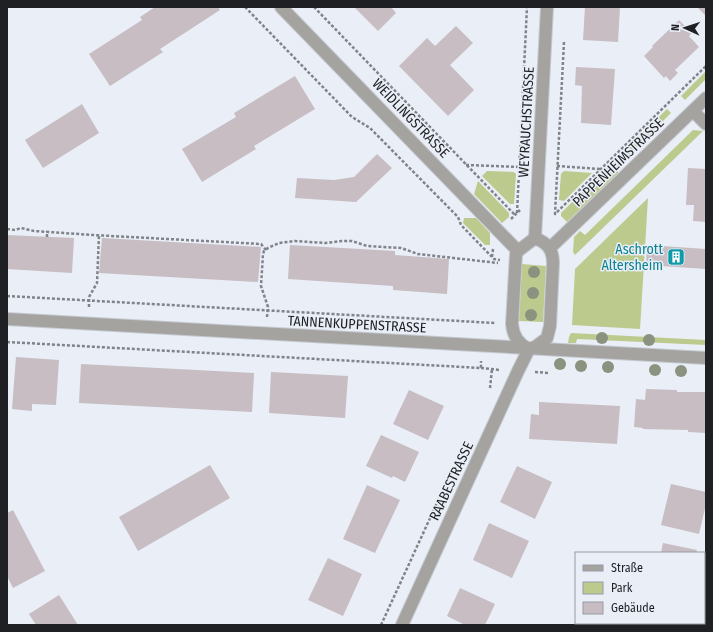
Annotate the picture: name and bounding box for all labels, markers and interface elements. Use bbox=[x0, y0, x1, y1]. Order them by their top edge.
north arrow bbox=[665, 8, 705, 48]
text: N bbox=[669, 24, 682, 31]
street label: WEYRAUCHSTRASSE bbox=[515, 66, 538, 178]
street label: WEIDLINGSTRASSE bbox=[369, 75, 453, 162]
street label: PAPPENHEIMSTRASSE bbox=[569, 114, 668, 210]
place label: Aschrott Altersheim bbox=[601, 241, 663, 274]
building icon: Aschrott Altersheim bbox=[666, 247, 686, 267]
street label: TANNENKUPPENSTRASSE bbox=[287, 312, 427, 337]
street label: RAABESTRASSE bbox=[426, 439, 477, 523]
legend bbox=[575, 552, 705, 624]
text: Straße bbox=[611, 561, 643, 575]
text: Park bbox=[611, 581, 633, 595]
text: Gebäude bbox=[611, 601, 655, 615]

